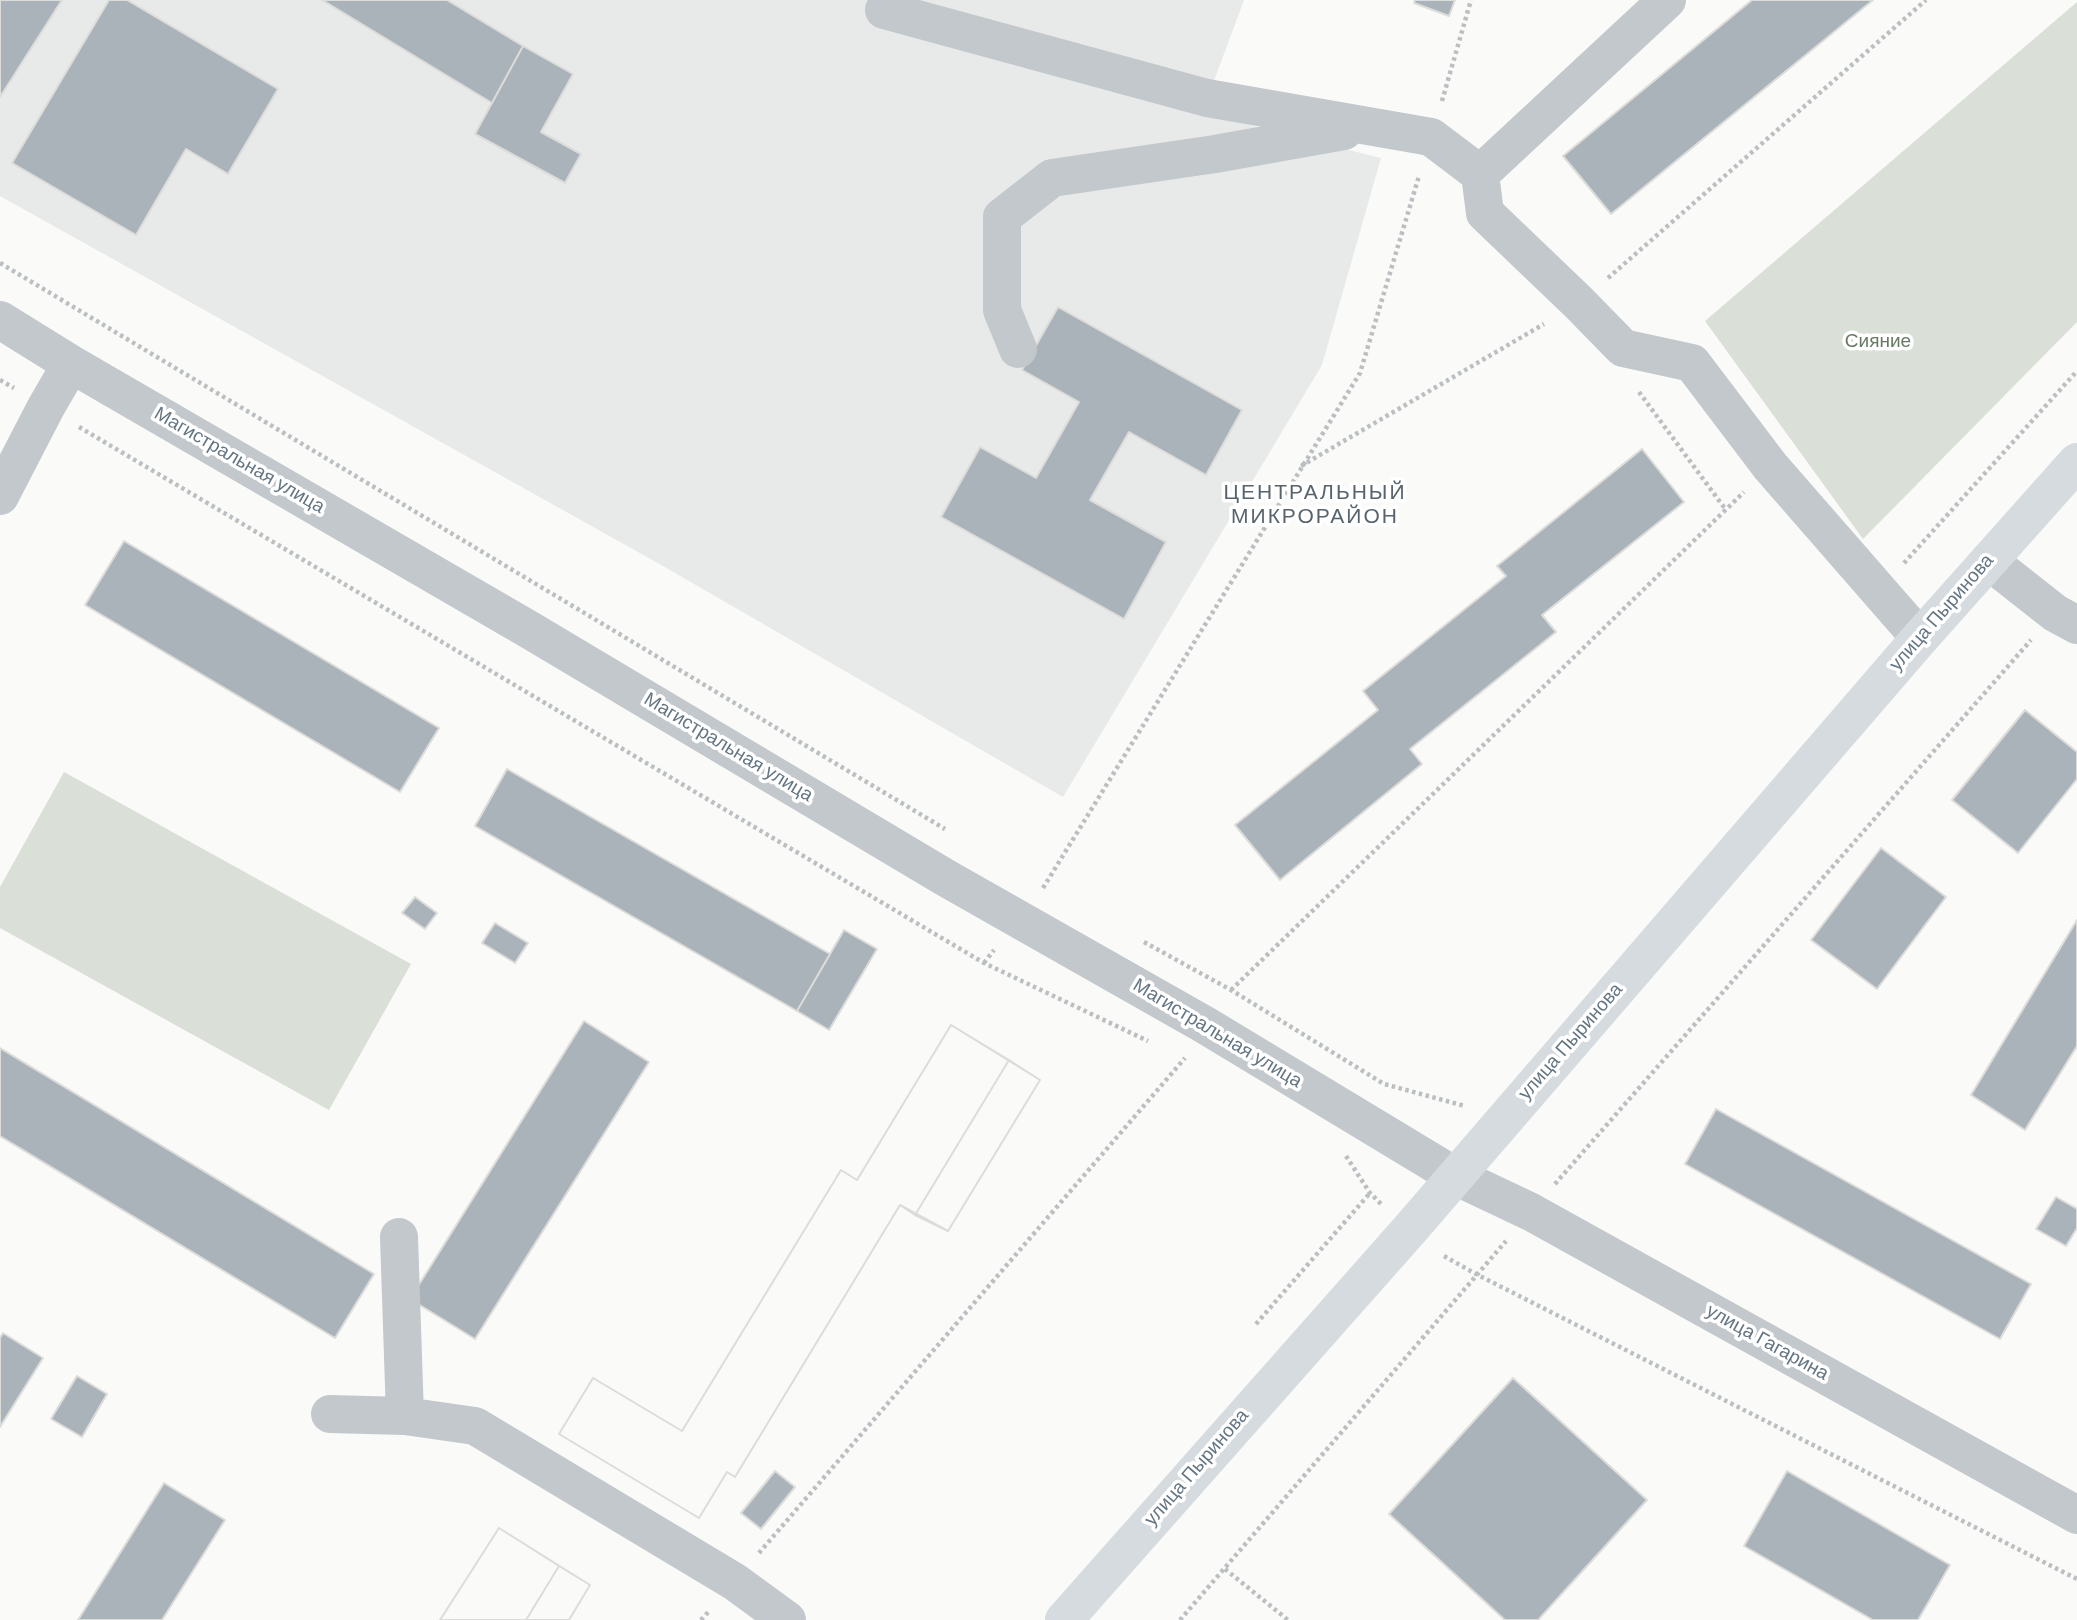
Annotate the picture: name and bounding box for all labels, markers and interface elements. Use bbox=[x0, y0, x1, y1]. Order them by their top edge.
park label: Сияние bbox=[1845, 331, 1911, 353]
street label: Магистральная улица bbox=[150, 403, 328, 519]
district label: ЦЕНТРАЛЬНЫЙ МИКРОРАЙОН bbox=[1225, 480, 1405, 530]
street label: улица Пыринова bbox=[1885, 550, 1999, 676]
street label: Магистральная улица bbox=[639, 688, 817, 808]
street label: Магистральная улица bbox=[1128, 974, 1306, 1094]
street label: улица Пыринова bbox=[1514, 979, 1628, 1105]
street label: улица Гагарина bbox=[1702, 1300, 1832, 1386]
street label: улица Пыринова bbox=[1140, 1405, 1254, 1531]

